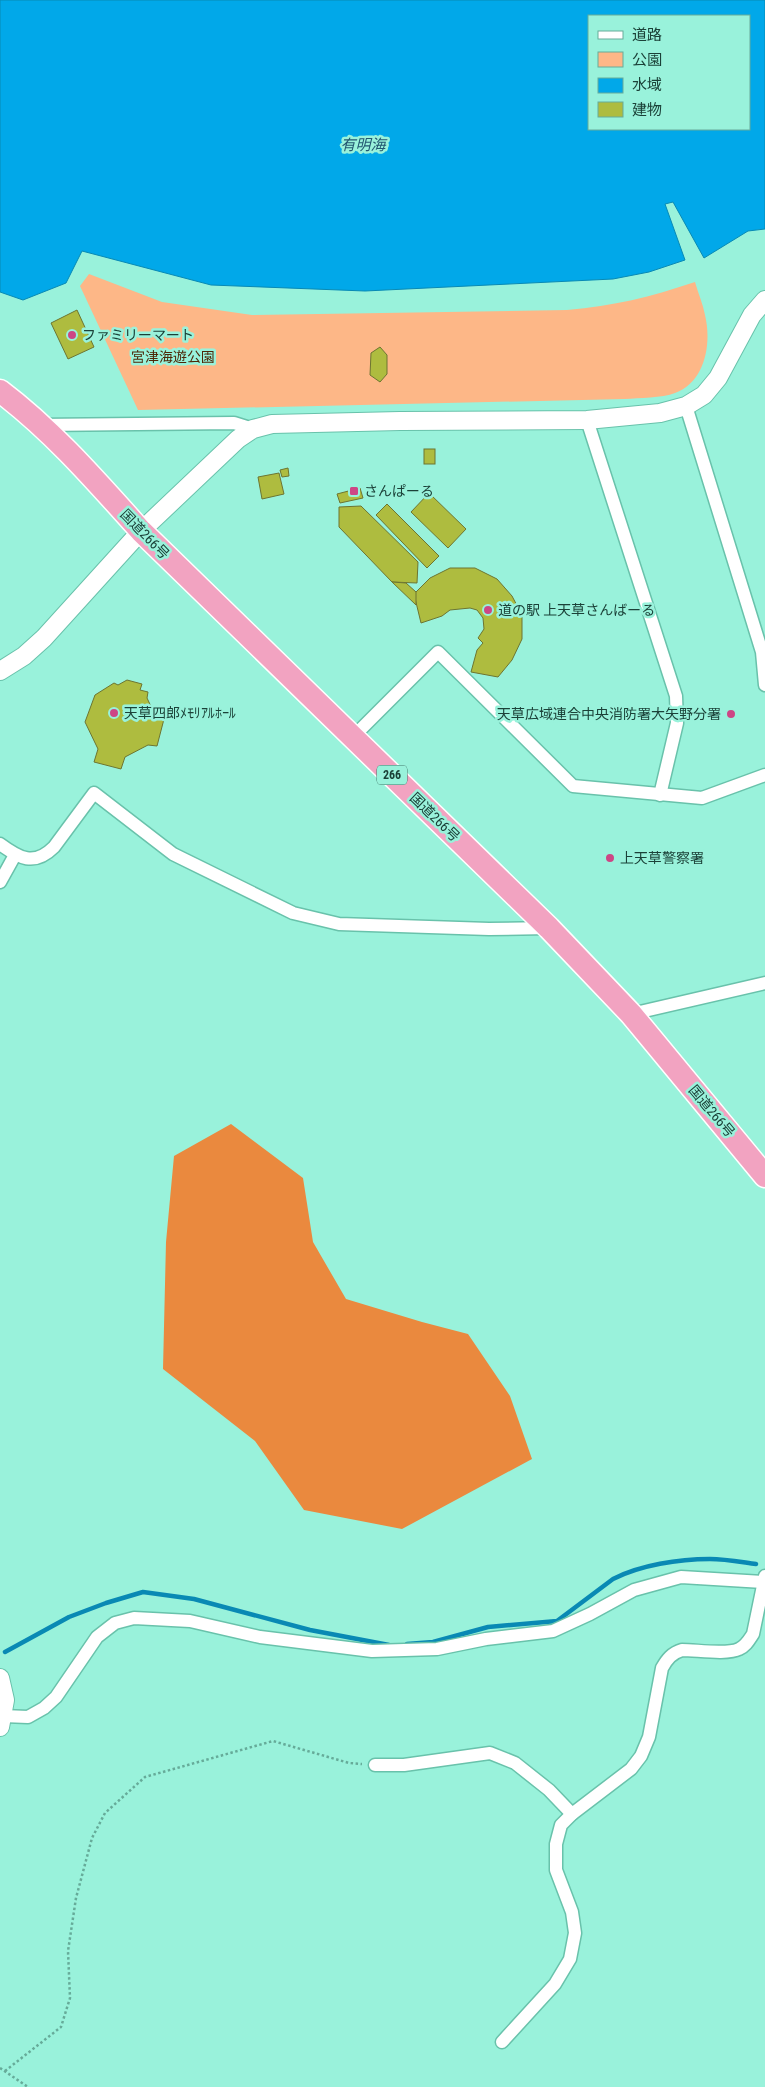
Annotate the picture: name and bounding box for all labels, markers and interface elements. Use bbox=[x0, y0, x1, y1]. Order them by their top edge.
legend bbox=[588, 15, 750, 130]
text: 道路 bbox=[632, 26, 662, 44]
text: 公園 bbox=[632, 51, 662, 69]
text: 水域 bbox=[632, 76, 662, 94]
text: 建物 bbox=[632, 101, 662, 119]
water label: 有明海 bbox=[340, 136, 387, 154]
place label: ファミリーマート bbox=[82, 327, 194, 343]
marker: ファミリーマート bbox=[66, 329, 78, 341]
park label: 宮津海遊公園 bbox=[131, 349, 215, 365]
place label: さんぱーる bbox=[364, 483, 434, 499]
marker: さんぱーる bbox=[348, 485, 360, 497]
street label: 国道266号 bbox=[117, 506, 173, 562]
place label: 道の駅 上天草さんばーる bbox=[498, 602, 655, 618]
marker: 道の駅 上天草さんばーる bbox=[482, 604, 494, 616]
place label: 天草四郎ﾒﾓﾘｱﾙﾎｰﾙ bbox=[124, 705, 236, 721]
place label: 天草広域連合中央消防署大矢野分署 bbox=[497, 706, 721, 722]
marker: 天草四郎ﾒﾓﾘｱﾙﾎｰﾙ bbox=[108, 707, 120, 719]
marker: 天草広域連合中央消防署大矢野分署 bbox=[725, 708, 737, 720]
road number: 266 bbox=[377, 766, 407, 784]
street label: 国道266号 bbox=[407, 789, 463, 845]
place label: 上天草警察署 bbox=[620, 850, 704, 866]
marker: 上天草警察署 bbox=[604, 852, 616, 864]
street label: 国道266号 bbox=[686, 1082, 738, 1140]

